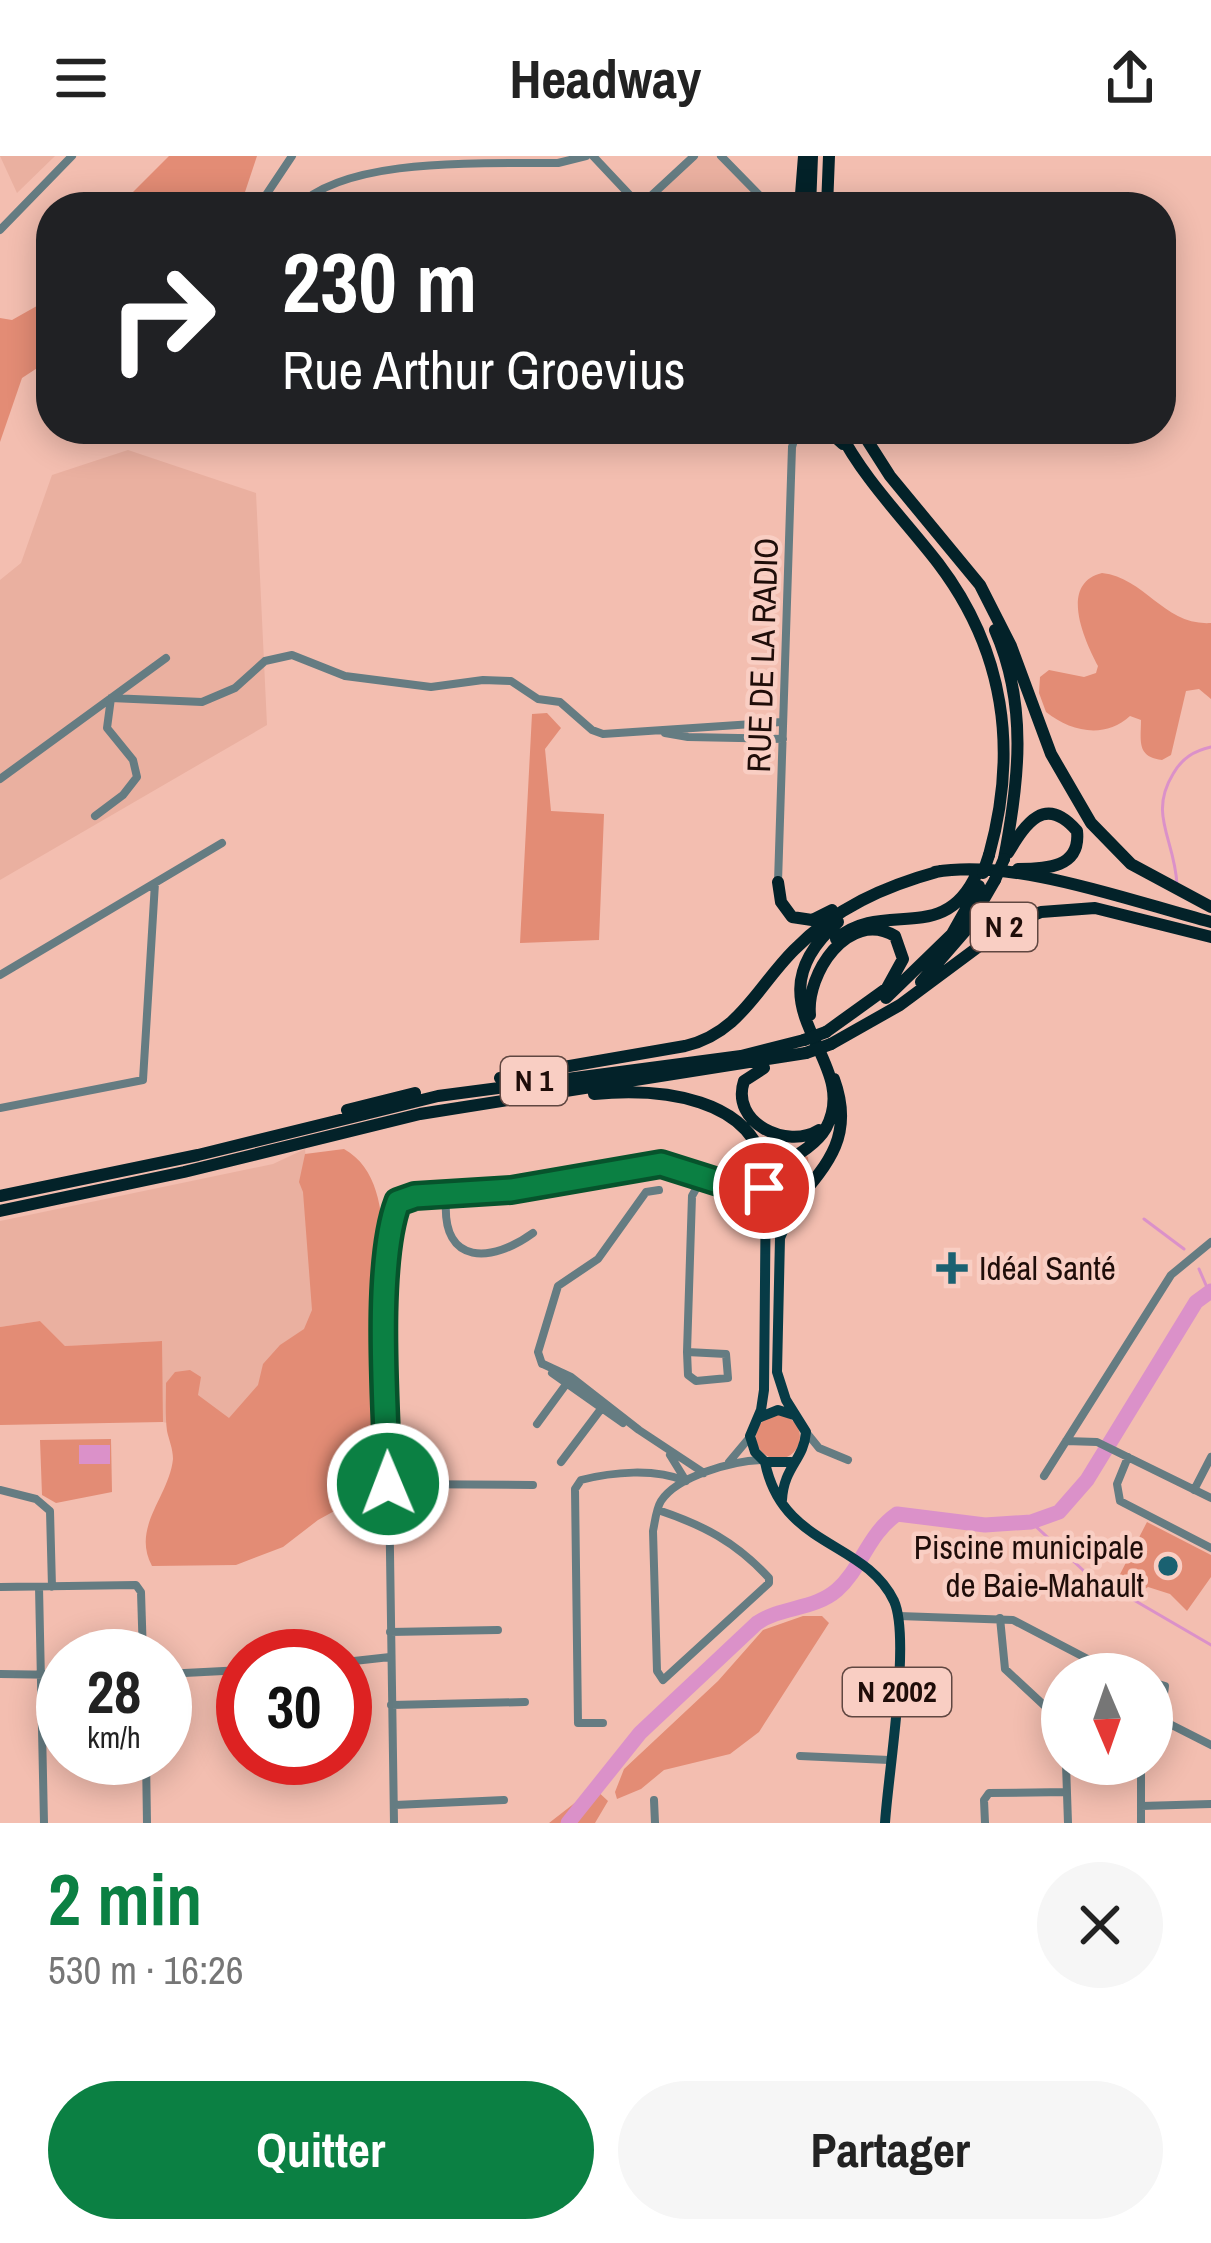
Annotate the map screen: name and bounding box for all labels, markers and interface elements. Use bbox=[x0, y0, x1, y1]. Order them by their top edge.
text: Headway bbox=[510, 42, 701, 115]
icon: menu bbox=[48, 45, 114, 111]
icon: share bbox=[1097, 45, 1163, 111]
text: 230 m bbox=[282, 225, 477, 338]
icon: right bbox=[84, 240, 240, 396]
text: Rue Arthur Groevius bbox=[282, 333, 686, 406]
street label: RUE DE LA RADIO bbox=[736, 537, 788, 773]
road number: N 2 bbox=[971, 903, 1037, 951]
road number: N 1 bbox=[501, 1057, 567, 1105]
pin bbox=[713, 1137, 815, 1239]
icon: arrive bbox=[731, 1155, 797, 1221]
place label: Idéal Santé bbox=[979, 1246, 1116, 1290]
marker: Idéal Santé bbox=[936, 1252, 968, 1284]
position arrow bbox=[325, 1421, 451, 1547]
place label: Piscine municipale de Baie-Mahault bbox=[914, 1525, 1144, 1607]
marker: Piscine municipale de Baie-Mahault bbox=[1155, 1553, 1181, 1579]
speed limit sign: 30 bbox=[216, 1629, 372, 1785]
text: 28 bbox=[87, 1651, 141, 1732]
north arrow bbox=[1041, 1653, 1173, 1785]
map controls bbox=[1041, 1653, 1173, 1785]
road number: N 2002 bbox=[843, 1668, 951, 1716]
text: km/h bbox=[87, 1717, 141, 1757]
text: 2 min bbox=[48, 1850, 202, 1947]
button: close bbox=[1037, 1862, 1163, 1988]
text: 530 m · 16:26 bbox=[48, 1944, 244, 1996]
button: Quitter bbox=[48, 2081, 594, 2219]
button: Partager bbox=[618, 2081, 1163, 2219]

